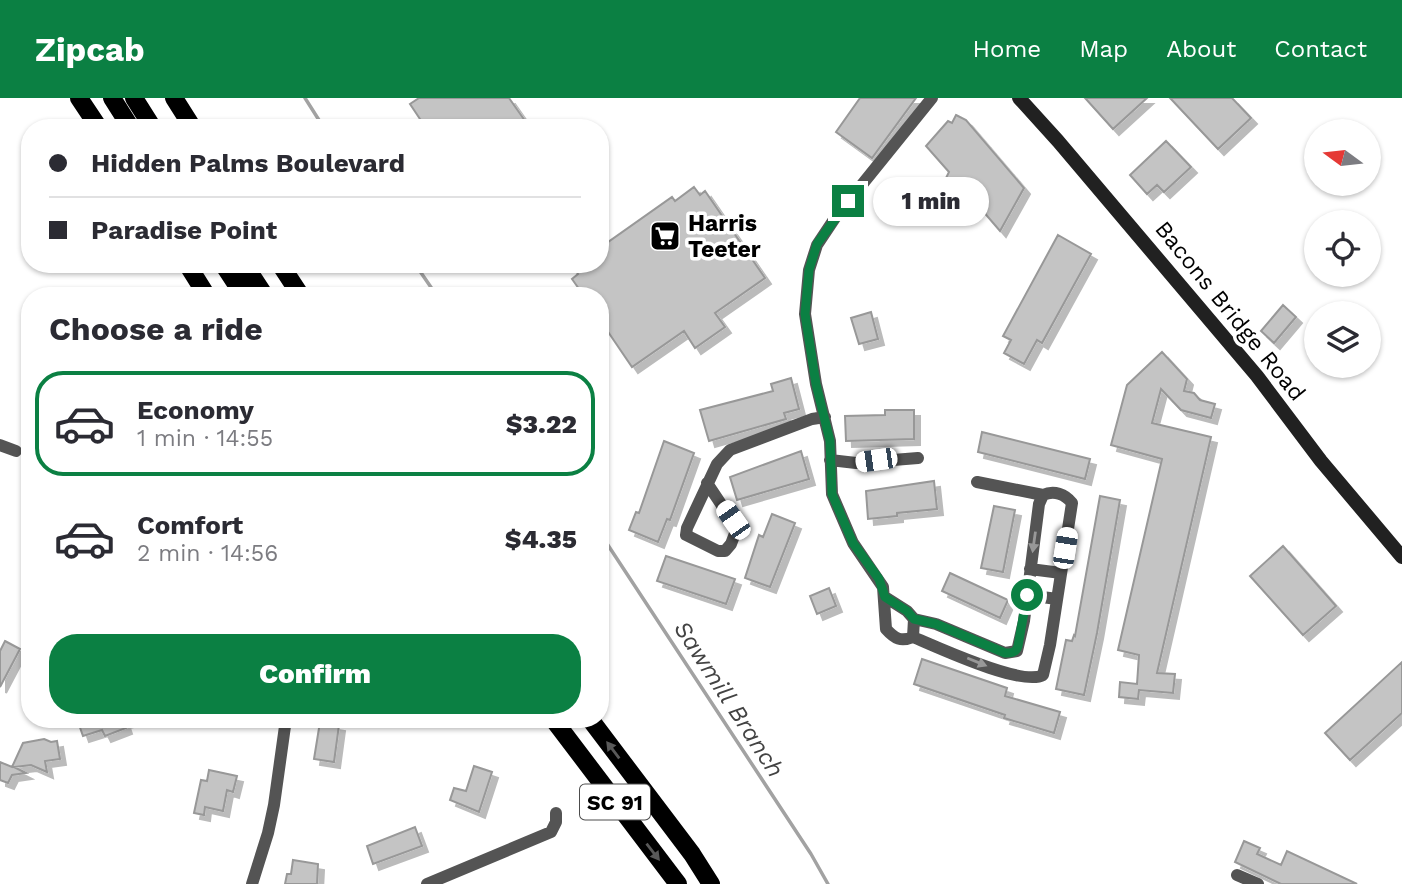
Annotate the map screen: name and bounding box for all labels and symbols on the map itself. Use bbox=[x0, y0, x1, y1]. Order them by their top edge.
north arrow bbox=[1304, 119, 1381, 196]
callout: 1 min bbox=[872, 176, 988, 226]
route end bbox=[832, 185, 864, 217]
place label: Harris Teeter bbox=[688, 210, 761, 263]
street label: Bacons Bridge Road bbox=[1149, 216, 1311, 406]
supermarket icon: Harris Teeter bbox=[648, 219, 682, 253]
car bbox=[854, 447, 899, 473]
car bbox=[713, 497, 754, 543]
car bbox=[1052, 526, 1079, 570]
one-way arrow bbox=[1028, 531, 1039, 553]
route start bbox=[1011, 579, 1043, 611]
water label: Sawmill Branch bbox=[668, 616, 790, 782]
one-way arrow bbox=[966, 657, 987, 668]
one-way arrow bbox=[606, 741, 620, 759]
road number: SC 91 bbox=[580, 784, 650, 820]
one-way arrow bbox=[646, 842, 661, 860]

